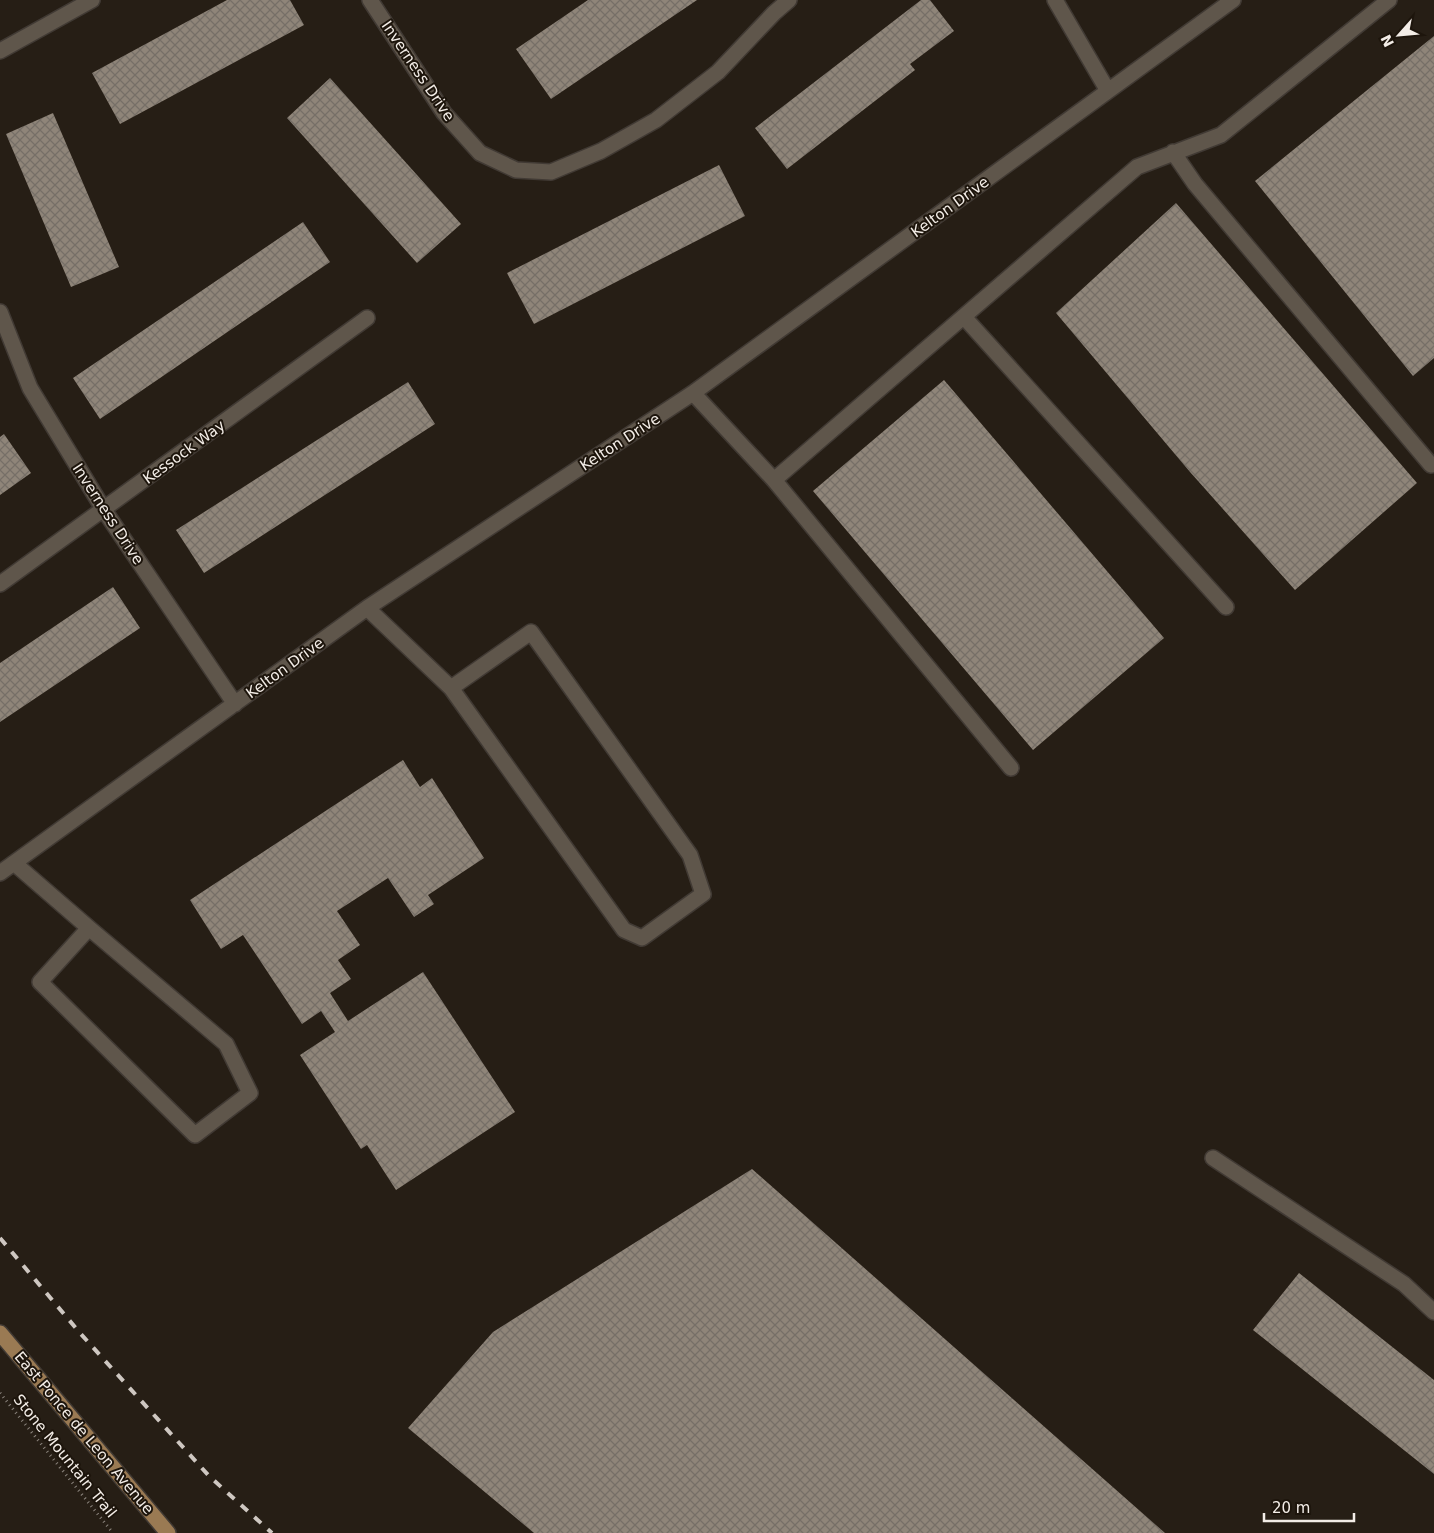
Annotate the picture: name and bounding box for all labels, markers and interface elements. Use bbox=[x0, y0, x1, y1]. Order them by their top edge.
north arrow bbox=[1374, 10, 1424, 60]
street label: Inverness Drive bbox=[378, 17, 458, 125]
text: N bbox=[1378, 32, 1397, 50]
street label: Kelton Drive bbox=[908, 173, 992, 241]
street label: Kelton Drive bbox=[577, 409, 663, 475]
street label: Kessock Way bbox=[140, 416, 229, 488]
street label: Inverness Drive bbox=[69, 460, 147, 568]
street label: Kelton Drive bbox=[243, 634, 327, 702]
street label: East Ponce de Leon Avenue bbox=[11, 1348, 157, 1518]
street label: Stone Mountain Trail bbox=[10, 1391, 120, 1521]
scale bar bbox=[1264, 1490, 1354, 1522]
text: 20 m bbox=[1272, 1499, 1310, 1517]

